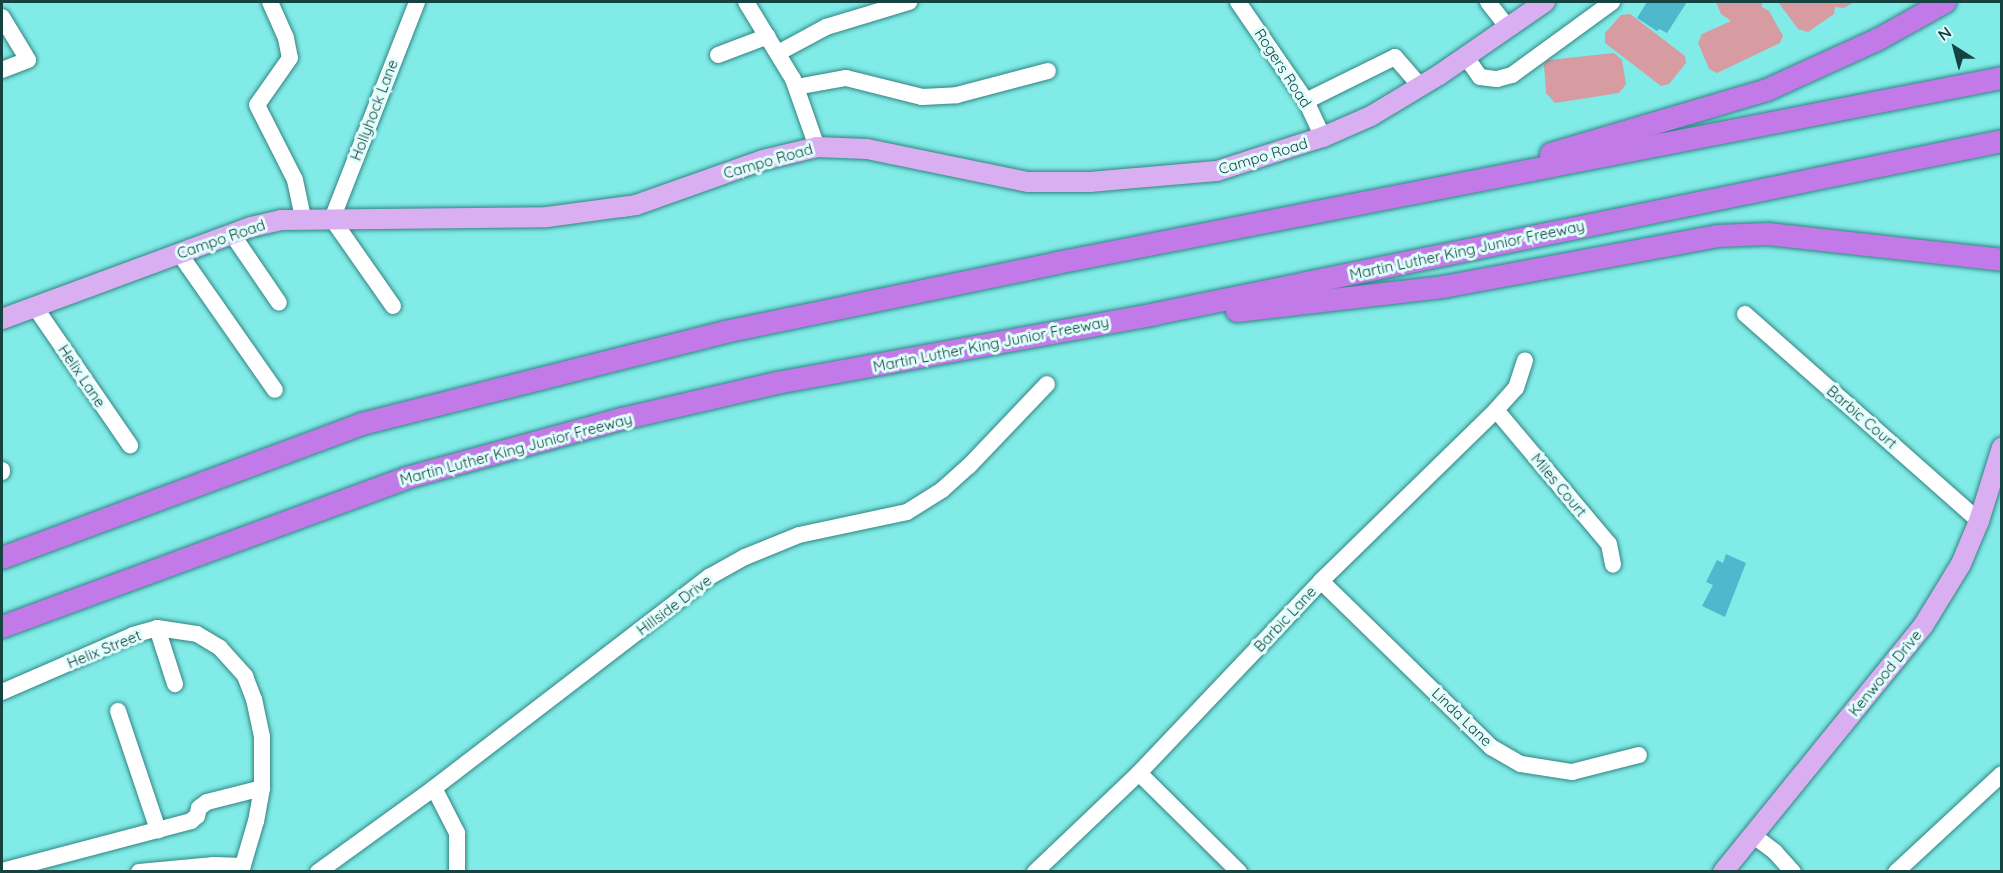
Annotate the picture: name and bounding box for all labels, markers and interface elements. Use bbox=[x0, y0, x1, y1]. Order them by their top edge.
north arrow bbox=[1925, 18, 1985, 78]
text: N bbox=[1934, 22, 1955, 45]
street label: Rogers Road bbox=[1251, 25, 1315, 111]
street label: Hollyhock Lane bbox=[346, 57, 402, 163]
street label: Campo Road bbox=[1216, 134, 1310, 178]
street label: Campo Road bbox=[721, 140, 815, 182]
street label: Campo Road bbox=[175, 216, 267, 262]
street label: Martin Luther King Junior Freeway bbox=[1348, 216, 1586, 284]
street label: Martin Luther King Junior Freeway bbox=[872, 312, 1110, 376]
street label: Helix Lane bbox=[55, 341, 109, 411]
street label: Barbic Court bbox=[1823, 382, 1901, 452]
street label: Martin Luther King Junior Freeway bbox=[398, 409, 634, 489]
street label: Miles Court bbox=[1527, 450, 1591, 520]
street label: Hillside Drive bbox=[633, 571, 715, 639]
street label: Barbic Lane bbox=[1250, 583, 1320, 655]
street label: Helix Street bbox=[64, 626, 144, 672]
street label: Kenwood Drive bbox=[1845, 626, 1925, 720]
street label: Linda Lane bbox=[1428, 684, 1496, 750]

